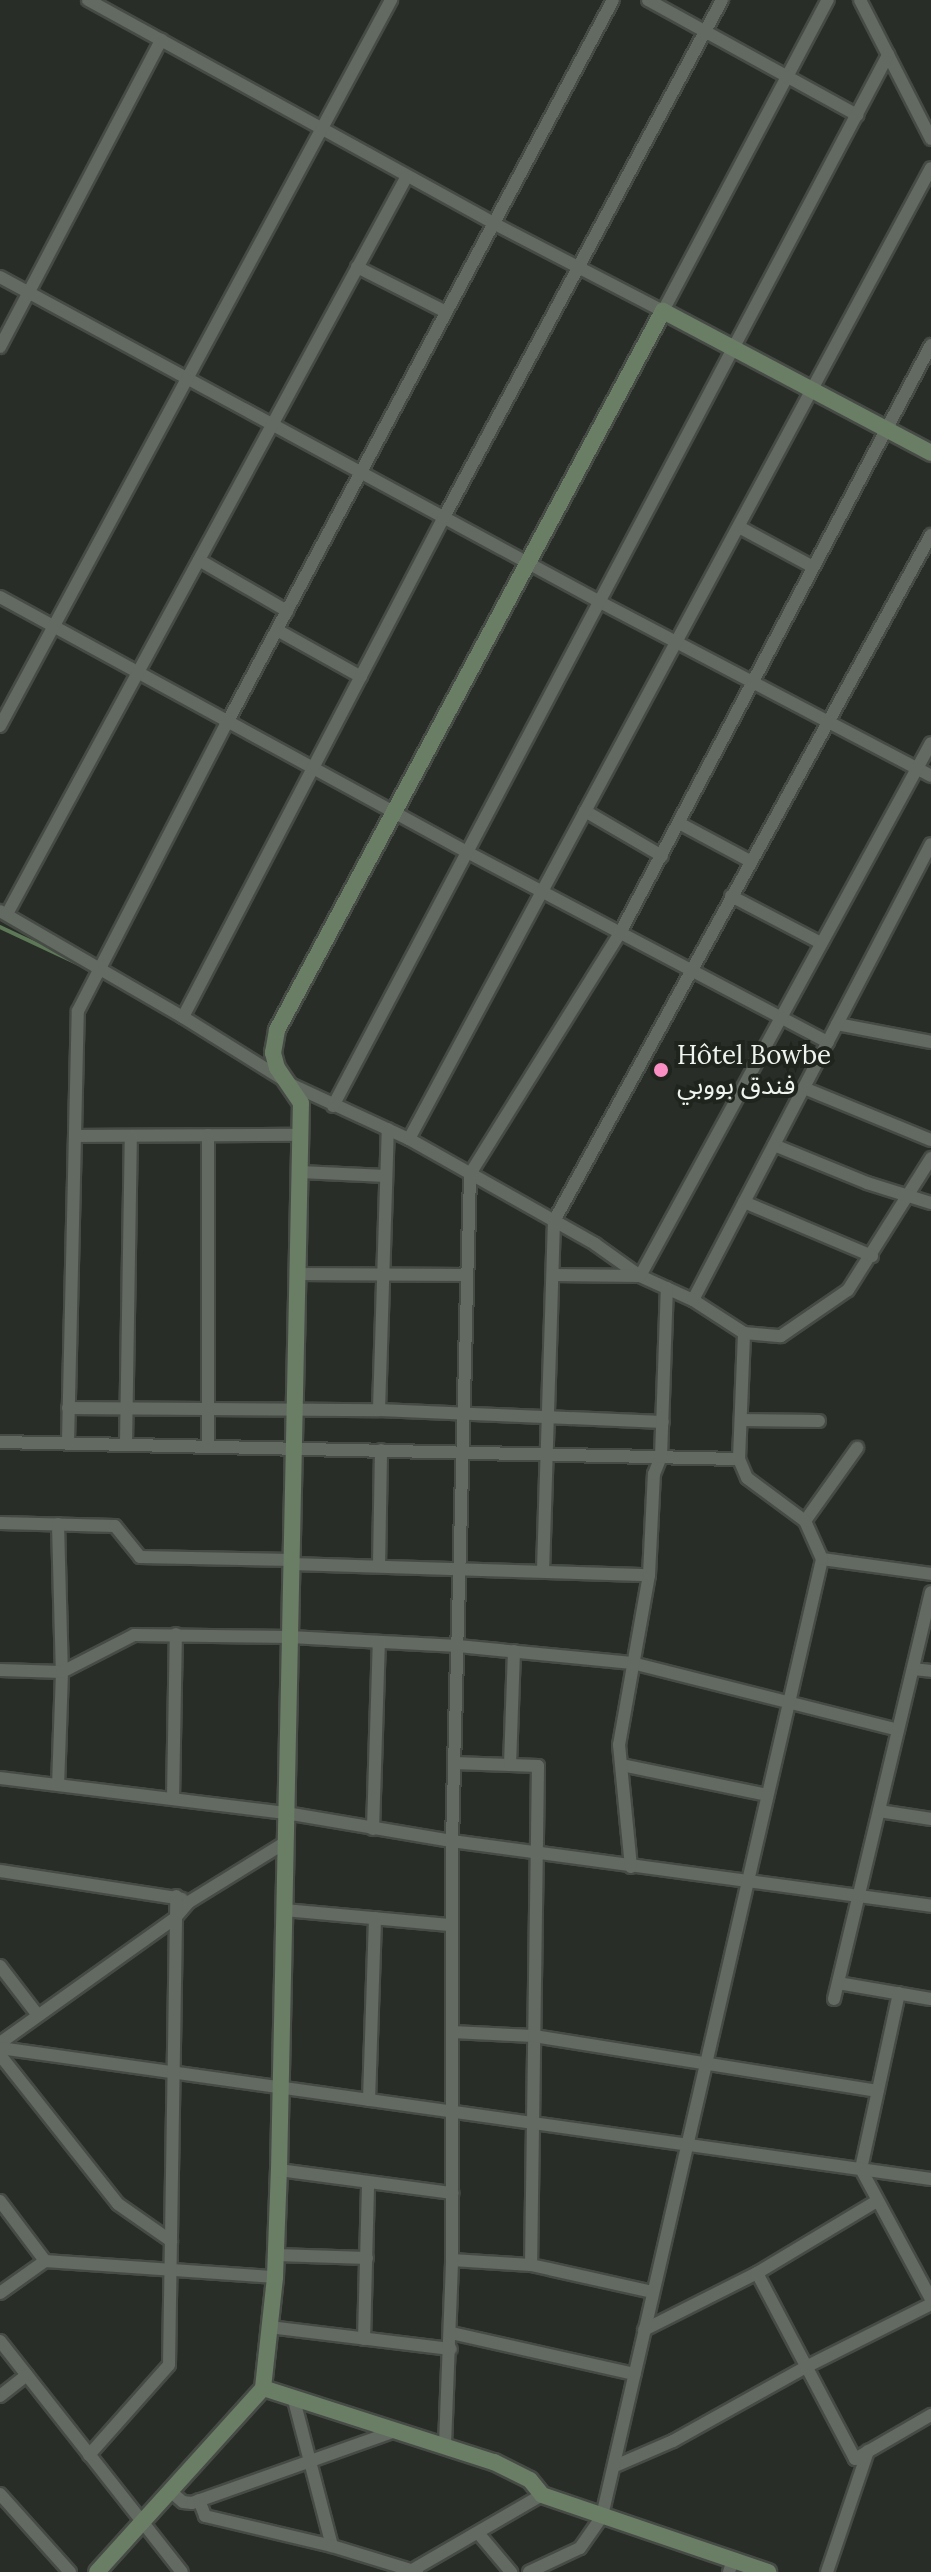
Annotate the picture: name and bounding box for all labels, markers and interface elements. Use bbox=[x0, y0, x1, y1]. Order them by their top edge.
place label: Hôtel Bowbe فندق بووبي bbox=[677, 1039, 831, 1100]
marker: Hôtel Bowbe فندق بووبي bbox=[652, 1061, 670, 1079]

